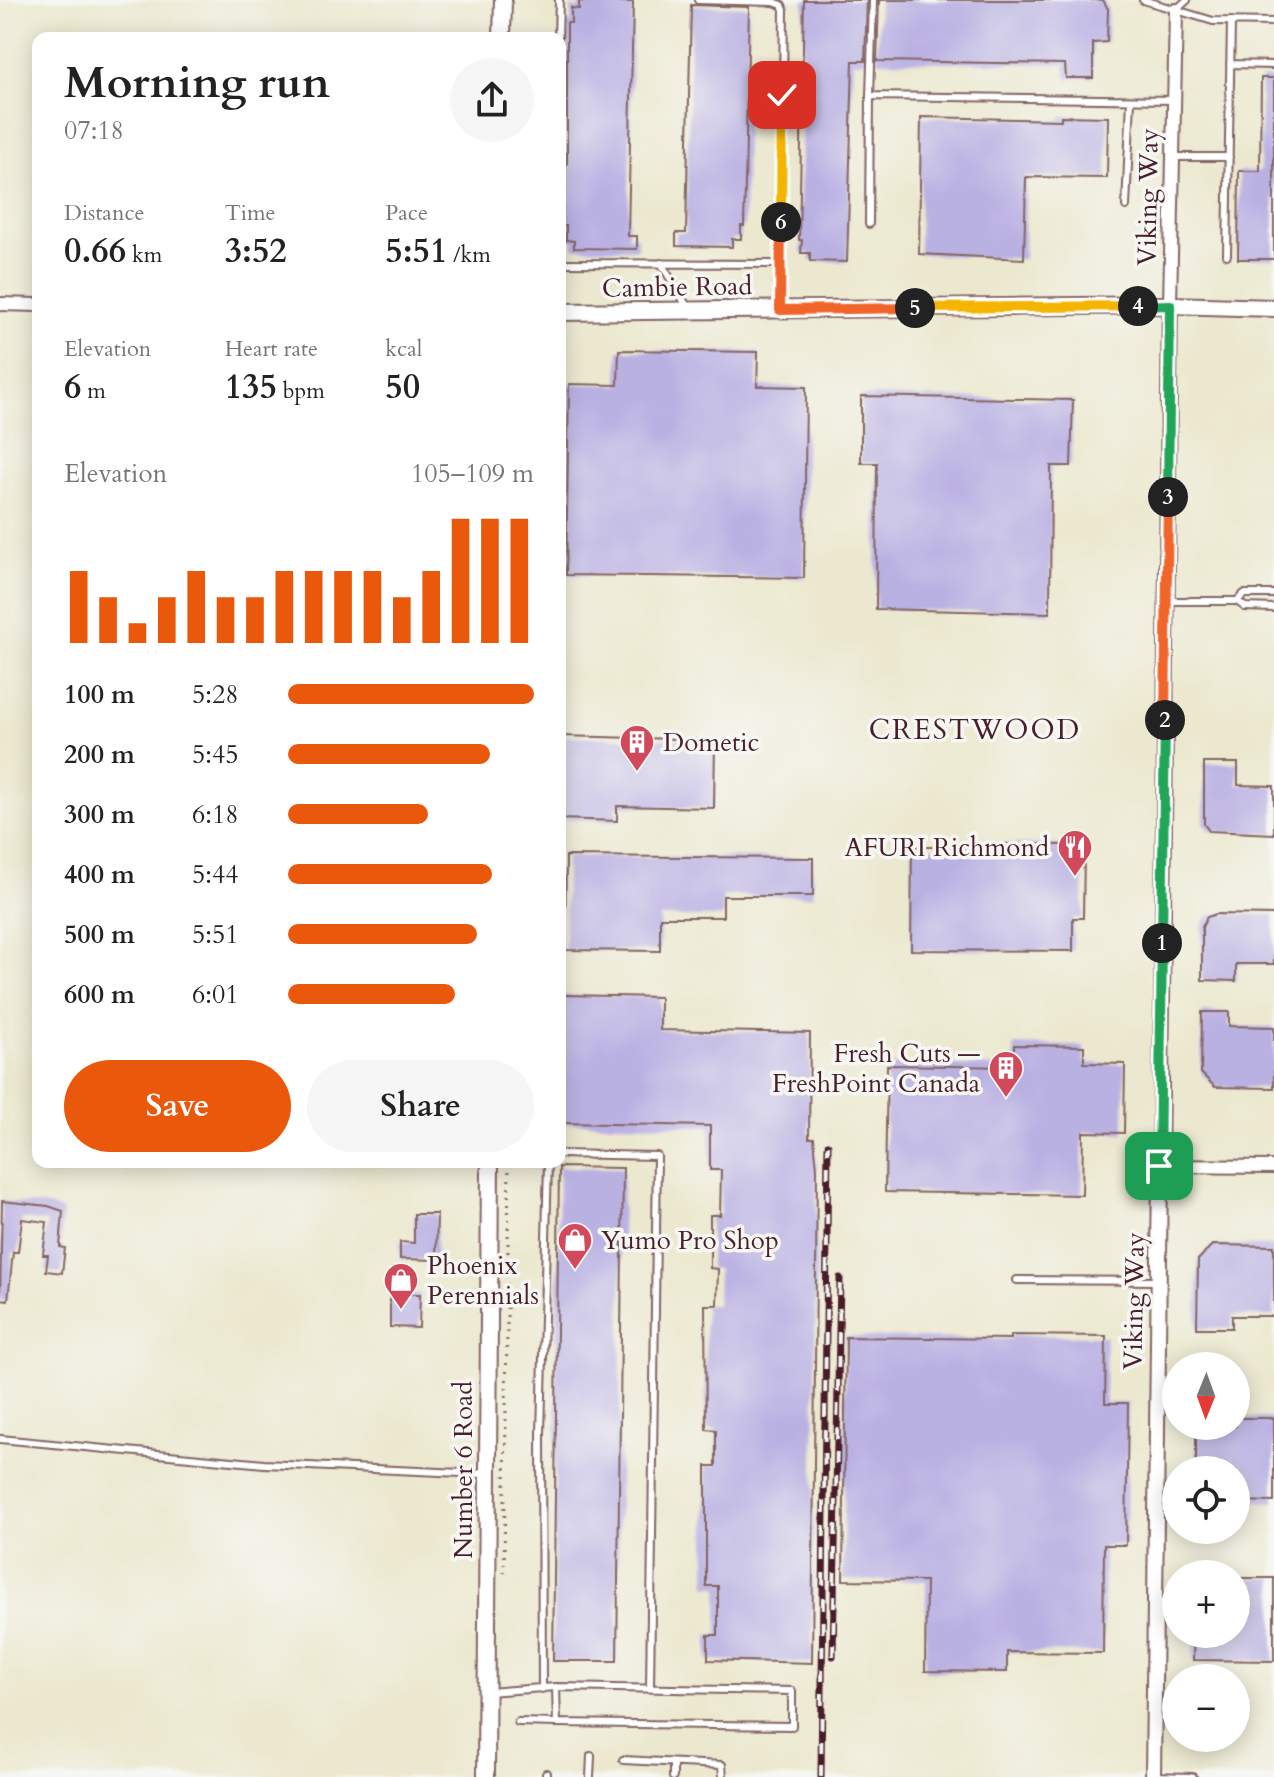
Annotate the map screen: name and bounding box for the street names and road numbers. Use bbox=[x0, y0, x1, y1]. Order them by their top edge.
street label: Viking Way bbox=[1129, 128, 1167, 266]
street label: Cambie Road bbox=[602, 268, 753, 306]
street label: Viking Way bbox=[1115, 1232, 1153, 1370]
street label: Number 6 Road bbox=[446, 1381, 481, 1559]

